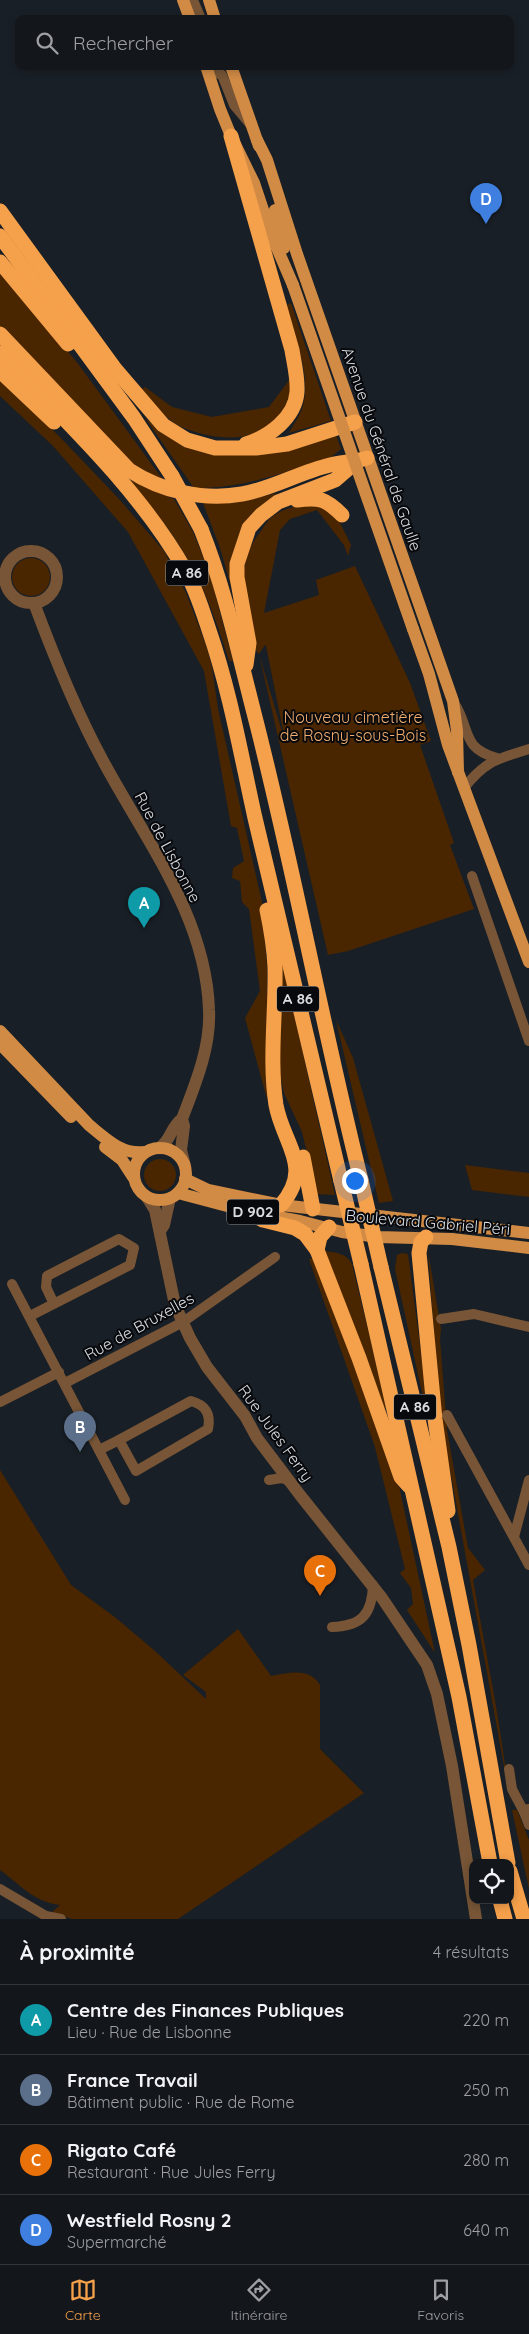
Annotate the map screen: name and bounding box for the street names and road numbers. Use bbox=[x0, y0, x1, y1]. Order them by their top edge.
street label: Avenue du Général de Gaulle bbox=[338, 345, 426, 553]
road number: A 86 bbox=[166, 560, 208, 586]
street label: Rue de Lisbonne bbox=[130, 788, 206, 906]
road number: A 86 bbox=[277, 986, 319, 1012]
road number: D 902 bbox=[227, 1200, 279, 1224]
street label: Boulevard Gabriel Péri bbox=[345, 1205, 511, 1239]
street label: Rue de Bruxelles bbox=[81, 1288, 197, 1364]
street label: Rue Jules Ferry bbox=[234, 1381, 318, 1485]
road number: A 86 bbox=[394, 1394, 436, 1420]

